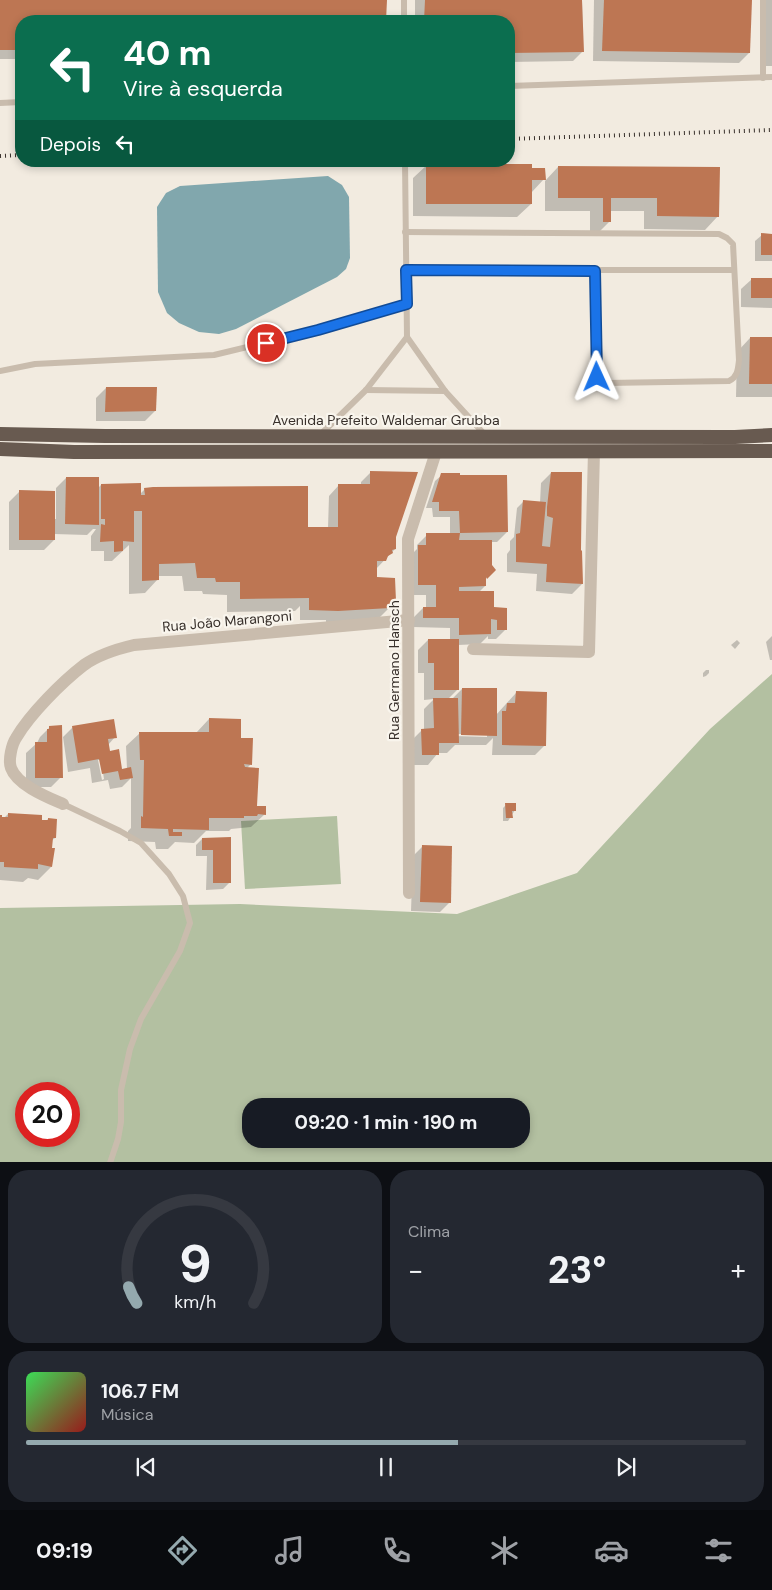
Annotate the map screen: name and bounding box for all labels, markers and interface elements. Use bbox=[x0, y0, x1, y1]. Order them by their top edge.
text: 40 m bbox=[123, 30, 212, 76]
icon: left bbox=[40, 35, 105, 100]
text: Vire à esquerda bbox=[123, 74, 283, 103]
icon: left bbox=[111, 130, 139, 158]
text: Depois bbox=[40, 132, 101, 157]
pin bbox=[245, 322, 287, 364]
icon: arrive bbox=[252, 329, 280, 357]
position arrow bbox=[570, 350, 622, 402]
street label: Avenida Prefeito Waldemar Grubba bbox=[272, 411, 500, 429]
street label: Rua Germano Hansch bbox=[385, 600, 403, 740]
street label: Rua João Marangoni bbox=[161, 606, 293, 636]
speed limit sign: 20 bbox=[15, 1082, 80, 1147]
text: 09:20 · 1 min · 190 m bbox=[295, 1110, 477, 1135]
text: Clima bbox=[408, 1221, 450, 1242]
text: 9 bbox=[178, 1230, 212, 1298]
text: 23° bbox=[548, 1245, 606, 1295]
text: − bbox=[408, 1252, 423, 1289]
text: + bbox=[731, 1252, 746, 1289]
text: km/h bbox=[174, 1290, 216, 1314]
text: 106.7 FM bbox=[101, 1379, 179, 1404]
text: Música bbox=[101, 1404, 153, 1425]
icon: previous bbox=[132, 1453, 160, 1481]
icon: pause bbox=[372, 1453, 400, 1481]
icon: next bbox=[612, 1453, 640, 1481]
icon: directions bbox=[165, 1533, 200, 1568]
icon: music bbox=[272, 1533, 307, 1568]
icon: phone bbox=[379, 1533, 414, 1568]
icon: climate bbox=[487, 1533, 522, 1568]
icon: car bbox=[594, 1533, 629, 1568]
icon: filters bbox=[701, 1533, 736, 1568]
text: 09:19 bbox=[36, 1536, 93, 1565]

